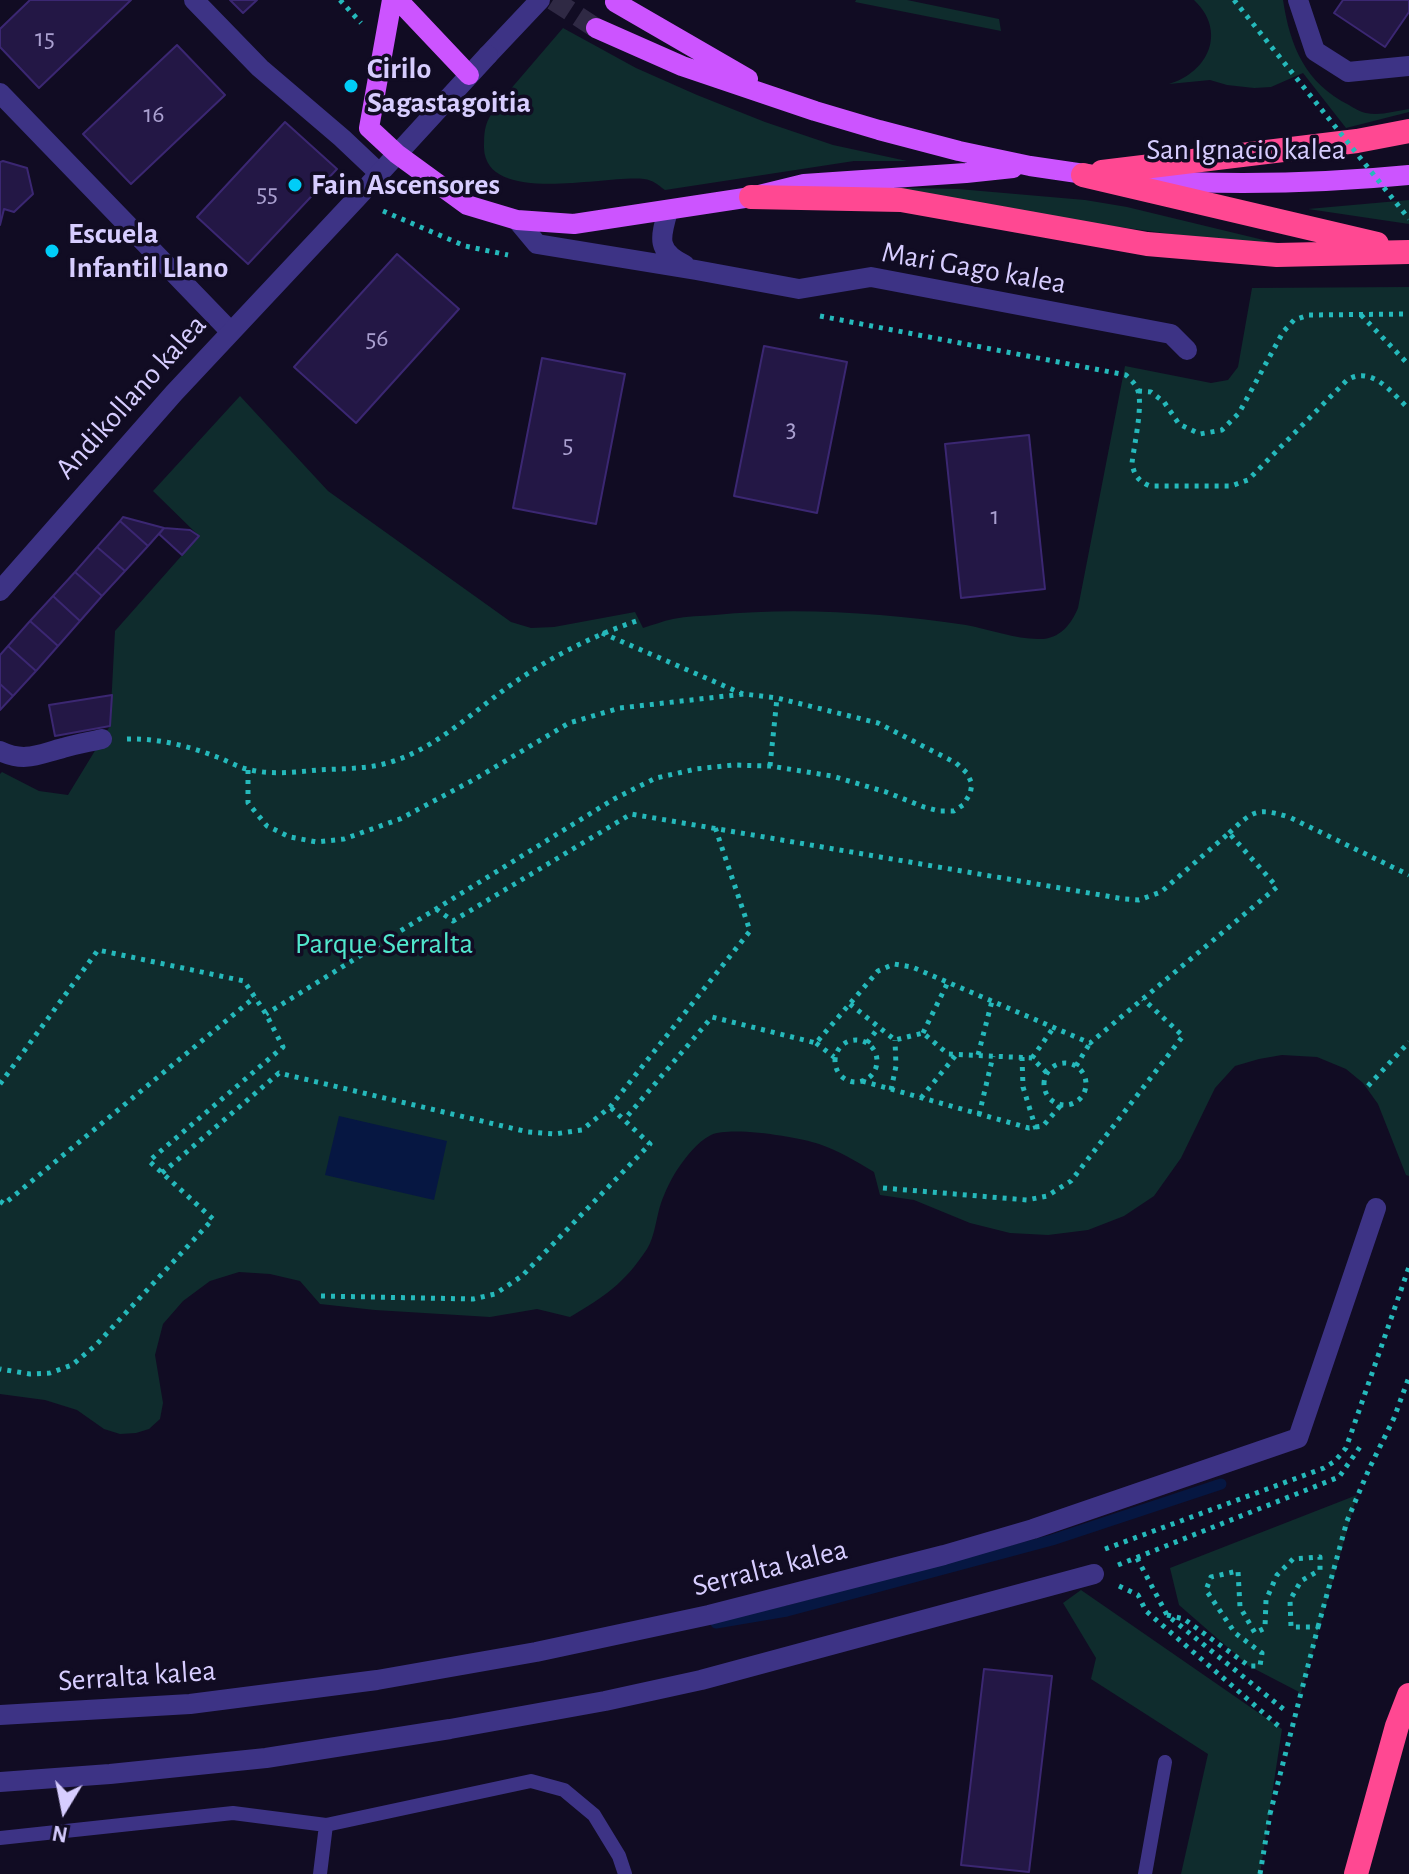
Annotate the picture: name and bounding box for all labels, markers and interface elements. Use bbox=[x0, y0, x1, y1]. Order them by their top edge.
house number: 15 bbox=[35, 22, 55, 54]
place label: Cirilo Sagastagoitia bbox=[367, 51, 531, 122]
marker: Cirilo Sagastagoitia bbox=[342, 77, 360, 95]
house number: 16 bbox=[143, 98, 165, 130]
street label: San Ignacio kalea bbox=[1146, 132, 1346, 168]
place label: Fain Ascensores bbox=[311, 167, 500, 203]
marker: Fain Ascensores bbox=[286, 176, 304, 194]
house number: 55 bbox=[256, 177, 278, 209]
place label: Escuela Infantil Llano bbox=[68, 216, 228, 286]
street label: Mari Gago kalea bbox=[879, 234, 1069, 302]
marker: Escuela Infantil Llano bbox=[43, 242, 61, 260]
street label: Andikollano kalea bbox=[48, 307, 214, 487]
house number: 56 bbox=[365, 322, 389, 354]
house number: 3 bbox=[786, 413, 796, 445]
house number: 5 bbox=[563, 428, 573, 460]
house number: 1 bbox=[991, 500, 999, 532]
park label: Parque Serralta bbox=[295, 926, 473, 962]
street label: Serralta kalea bbox=[689, 1531, 851, 1605]
street label: Serralta kalea bbox=[57, 1653, 217, 1699]
north arrow bbox=[24, 1770, 104, 1850]
text: N bbox=[50, 1821, 69, 1846]

